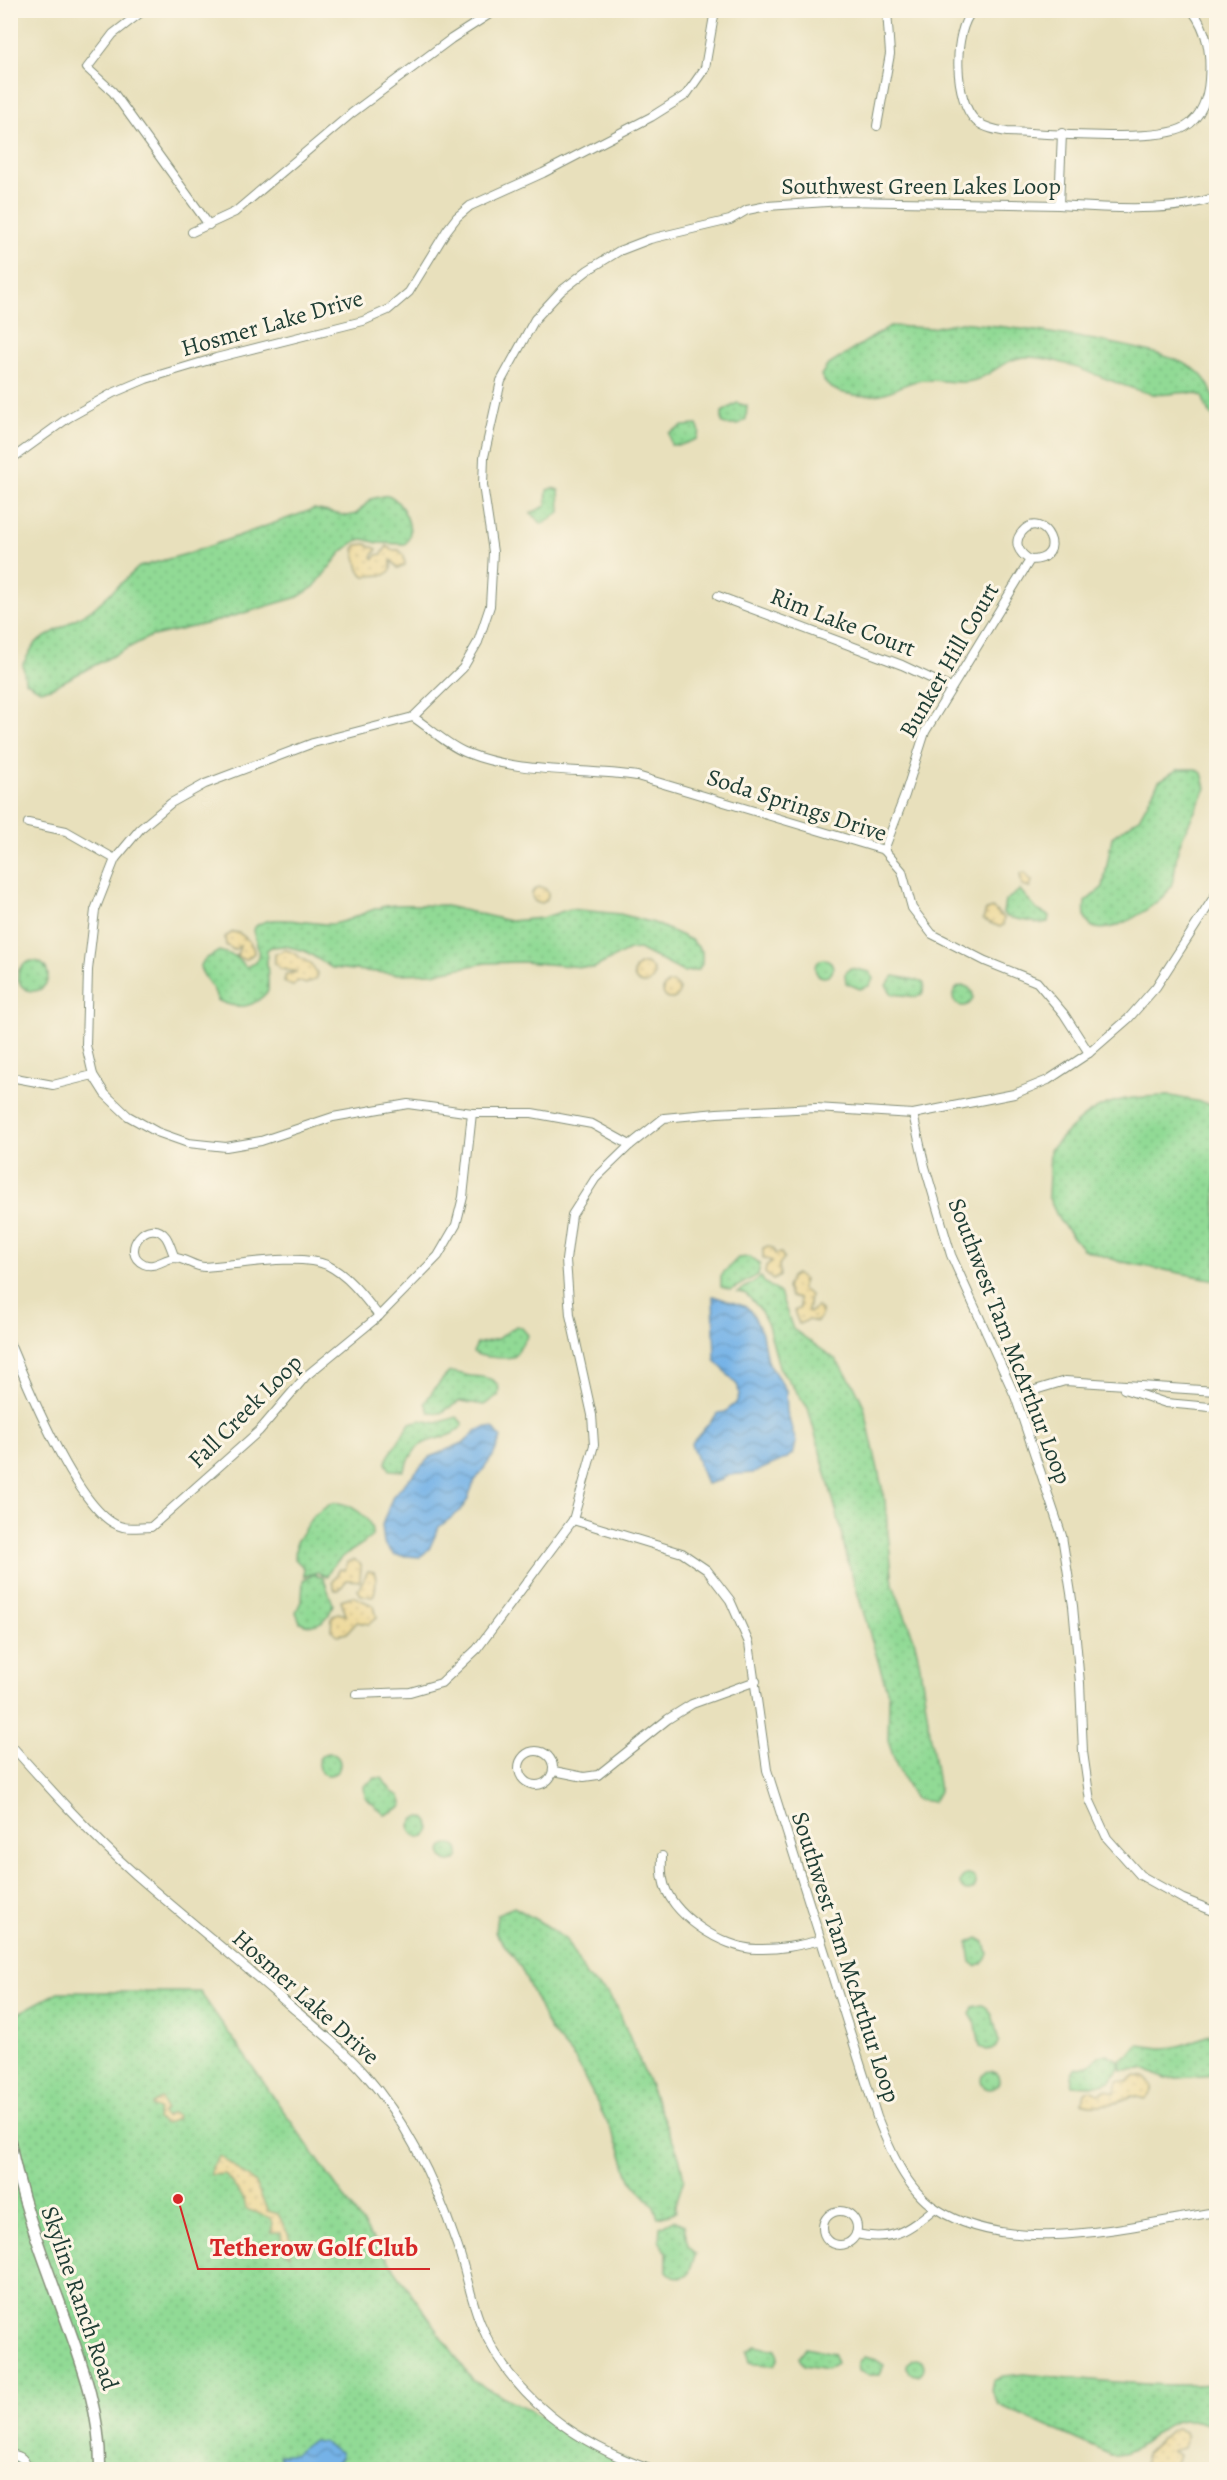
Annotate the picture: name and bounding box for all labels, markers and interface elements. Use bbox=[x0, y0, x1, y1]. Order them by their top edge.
street label: Southwest Green Lakes Loop bbox=[781, 170, 1061, 202]
street label: Hosmer Lake Drive bbox=[177, 282, 367, 364]
street label: Bunker Hill Court bbox=[892, 576, 1006, 743]
street label: Rim Lake Court bbox=[766, 580, 920, 664]
street label: Soda Springs Drive bbox=[703, 761, 891, 849]
street label: Southwest Tam McArthur Loop bbox=[941, 1193, 1079, 1489]
street label: Fall Creek Loop bbox=[181, 1347, 309, 1475]
street label: Southwest Tam McArthur Loop bbox=[784, 1807, 908, 2107]
street label: Hosmer Lake Drive bbox=[225, 1922, 387, 2072]
street label: Skyline Ranch Road bbox=[34, 2202, 127, 2394]
callout: Tetherow Golf Club bbox=[198, 2225, 430, 2269]
text: Tetherow Golf Club bbox=[210, 2230, 418, 2265]

